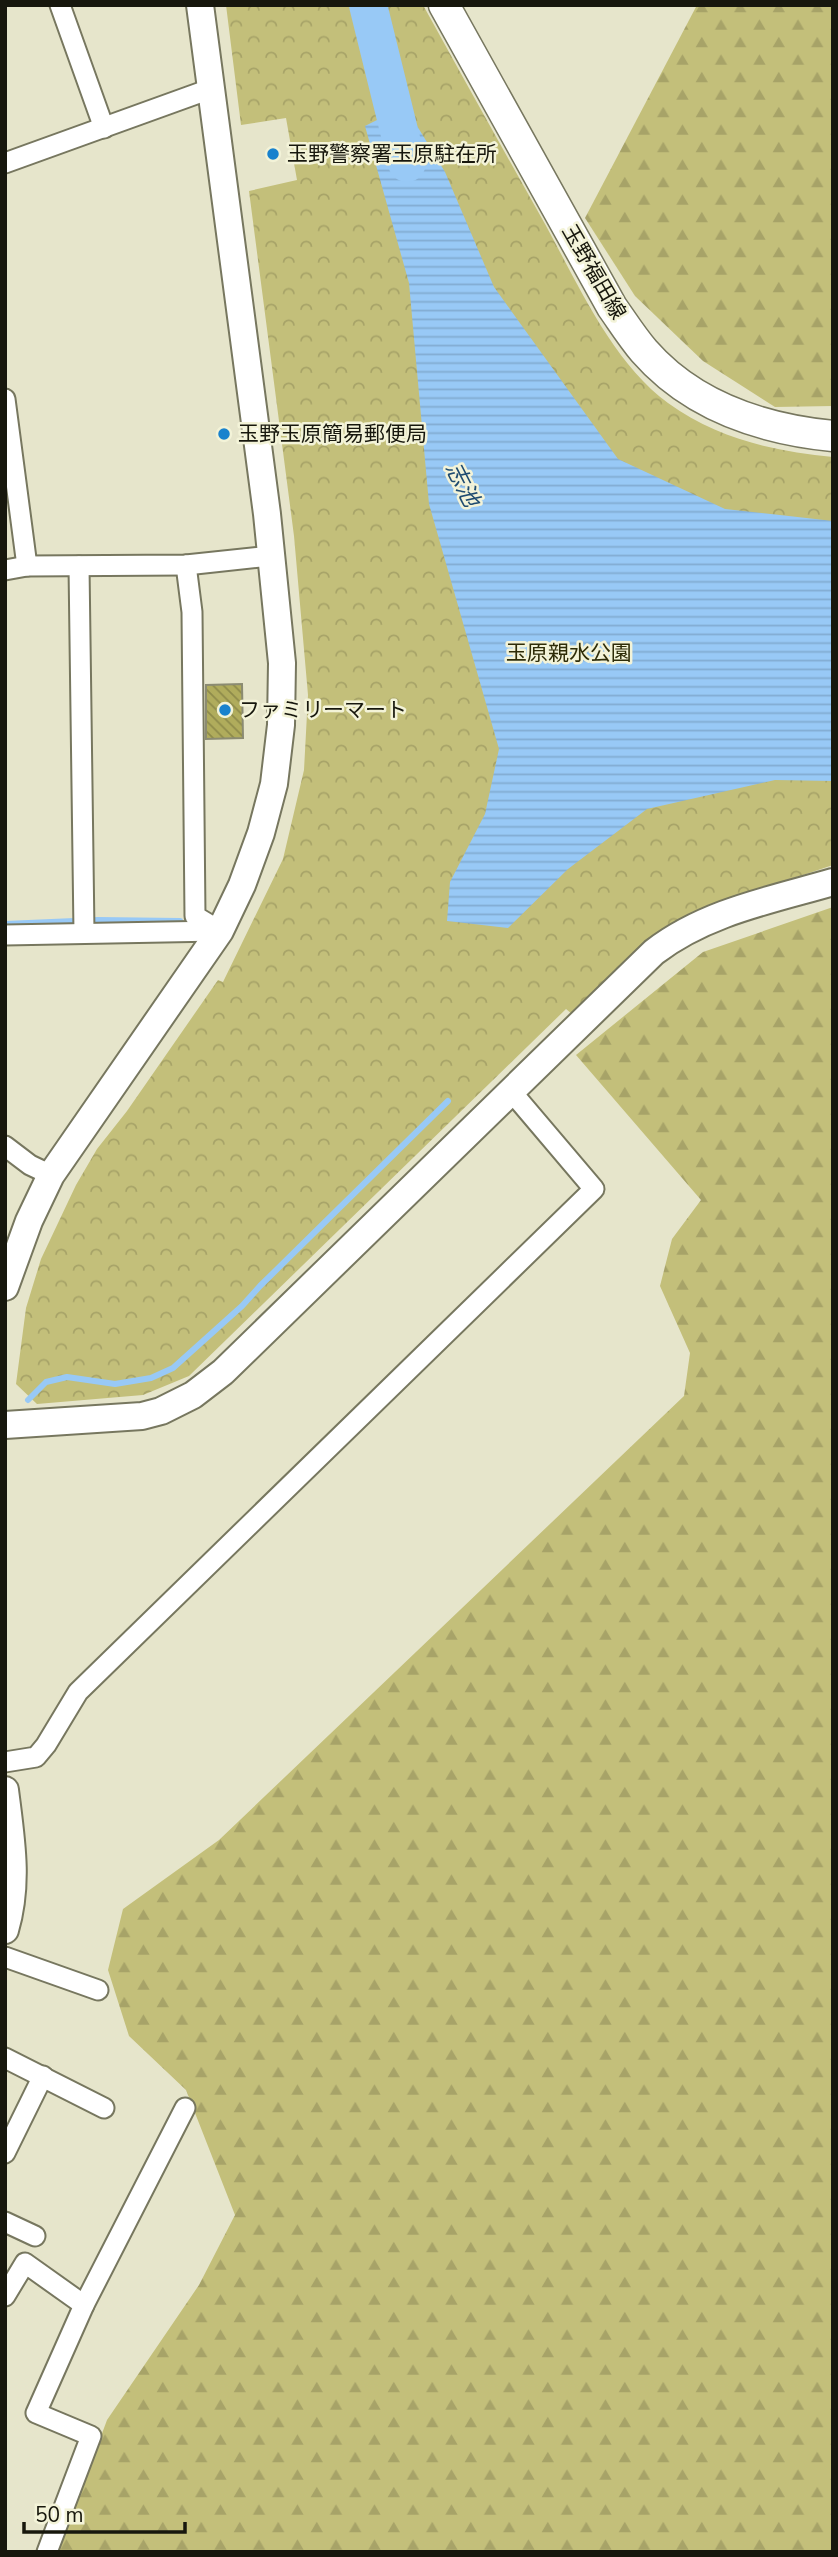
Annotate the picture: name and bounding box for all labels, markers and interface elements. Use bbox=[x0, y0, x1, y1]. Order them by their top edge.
place label: 玉野警察署玉原駐在所 bbox=[287, 140, 497, 168]
marker: 玉野警察署玉原駐在所 bbox=[265, 146, 281, 162]
street label: 玉野福田線 bbox=[556, 220, 632, 324]
place label: 玉野玉原簡易郵便局 bbox=[238, 420, 427, 448]
marker: 玉野玉原簡易郵便局 bbox=[216, 426, 232, 442]
water label: 志池 bbox=[438, 457, 488, 514]
park label: 玉原親水公園 bbox=[506, 639, 632, 667]
place label: ファミリーマート bbox=[239, 696, 407, 724]
marker: ファミリーマート bbox=[217, 702, 233, 718]
scale bar bbox=[24, 2490, 186, 2534]
text: 50 m bbox=[35, 2501, 84, 2529]

